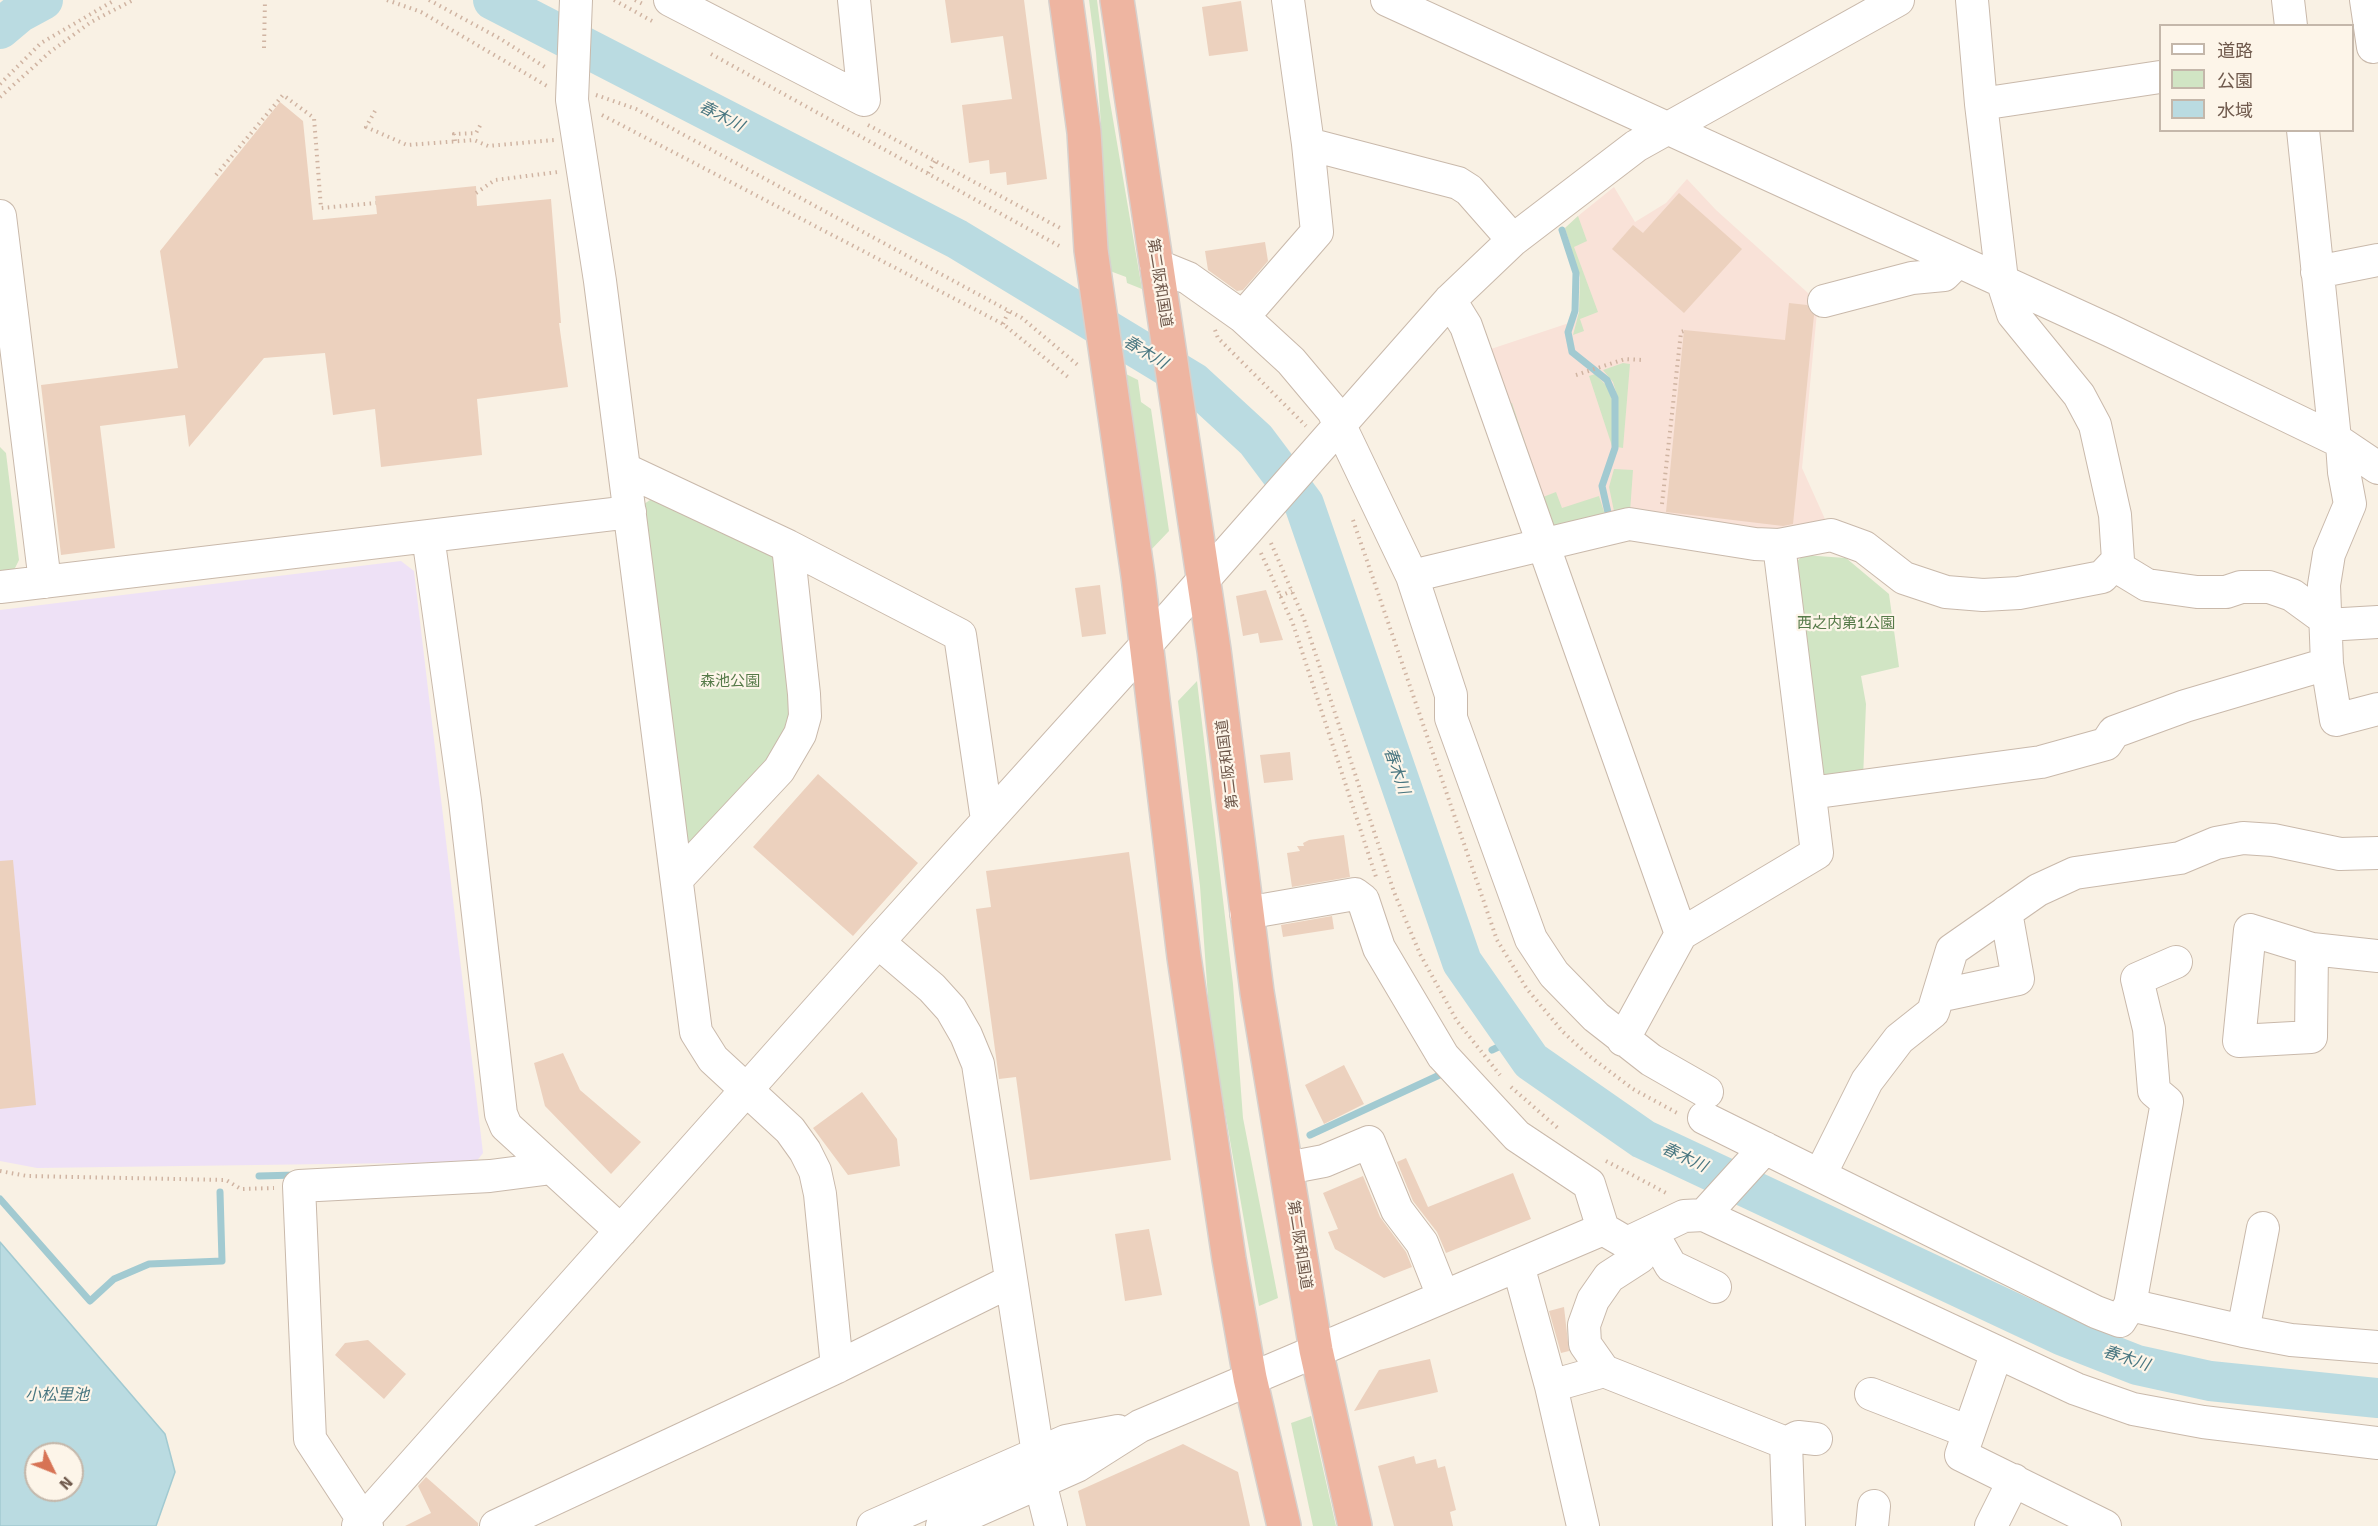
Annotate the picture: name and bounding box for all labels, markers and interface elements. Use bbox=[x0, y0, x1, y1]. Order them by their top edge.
legend bbox=[2159, 24, 2354, 132]
text: 道路 bbox=[2217, 40, 2253, 62]
text: 公園 bbox=[2217, 70, 2253, 92]
water label: 春木川 bbox=[695, 98, 747, 136]
text: 水域 bbox=[2217, 100, 2253, 122]
street label: 第二阪和国道 bbox=[1143, 237, 1175, 329]
water label: 春木川 bbox=[1119, 332, 1171, 374]
park label: 西之内第1公園 bbox=[1797, 615, 1895, 633]
park label: 森池公園 bbox=[700, 673, 760, 691]
street label: 第二阪和国道 bbox=[1214, 718, 1242, 810]
water label: 春木川 bbox=[1379, 745, 1413, 797]
water label: 春木川 bbox=[1658, 1139, 1710, 1177]
street label: 第二阪和国道 bbox=[1283, 1199, 1315, 1291]
water label: 春木川 bbox=[2100, 1342, 2152, 1376]
water label: 小松里池 bbox=[25, 1386, 89, 1406]
north arrow bbox=[24, 1442, 84, 1502]
text: N bbox=[55, 1472, 77, 1494]

